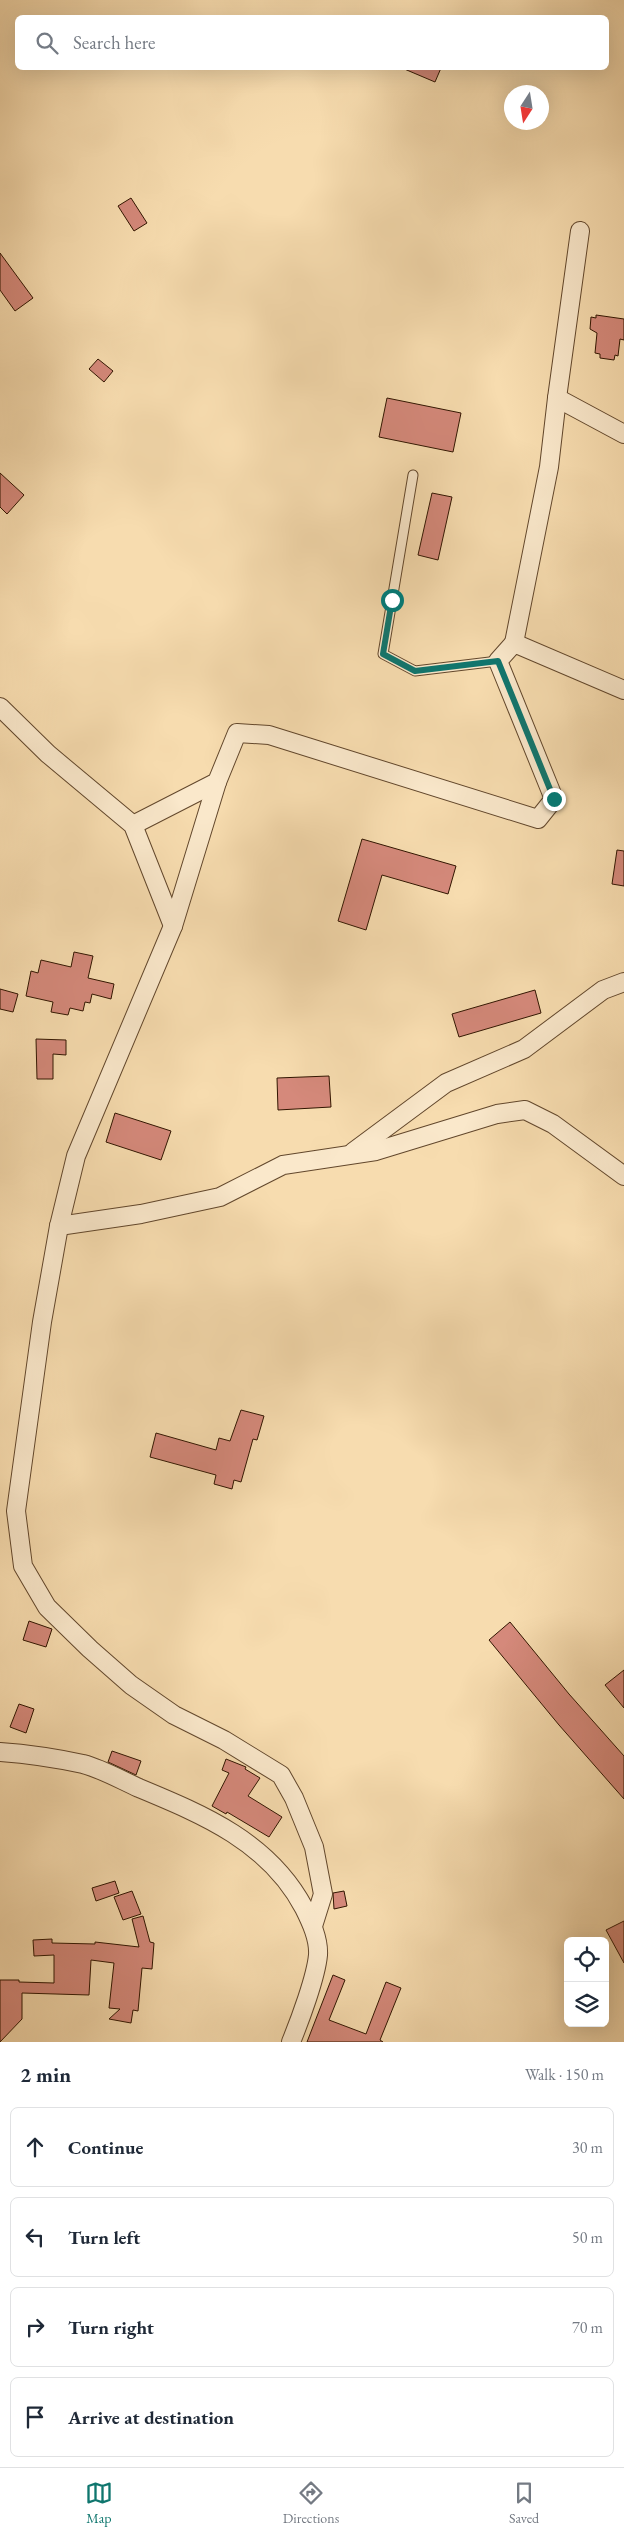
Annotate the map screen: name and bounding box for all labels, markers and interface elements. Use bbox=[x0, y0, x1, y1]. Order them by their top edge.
search box bbox=[15, 15, 609, 70]
icon: search bbox=[33, 29, 61, 57]
text: Search here bbox=[73, 30, 155, 55]
north arrow bbox=[504, 85, 549, 130]
route start bbox=[381, 589, 404, 612]
route end bbox=[543, 788, 566, 811]
map controls bbox=[564, 1937, 609, 2027]
button: locate bbox=[564, 1937, 609, 1982]
button: layers bbox=[564, 1982, 609, 2027]
text: 2 min bbox=[20, 2061, 71, 2088]
text: Walk · 150 m bbox=[525, 2064, 604, 2085]
icon: ahead bbox=[21, 2133, 49, 2161]
text: Continue bbox=[68, 2135, 143, 2160]
text: 30 m bbox=[572, 2137, 603, 2158]
icon: left bbox=[21, 2223, 49, 2251]
text: Turn left bbox=[68, 2225, 140, 2250]
text: 50 m bbox=[572, 2227, 603, 2248]
icon: right bbox=[21, 2313, 49, 2341]
text: Turn right bbox=[68, 2315, 154, 2340]
text: 70 m bbox=[572, 2317, 603, 2338]
icon: arrive bbox=[21, 2403, 49, 2431]
text: Arrive at destination bbox=[68, 2405, 234, 2430]
tab: Map bbox=[85, 2479, 113, 2527]
tab: Directions bbox=[283, 2479, 339, 2527]
tab: Saved bbox=[509, 2479, 539, 2527]

